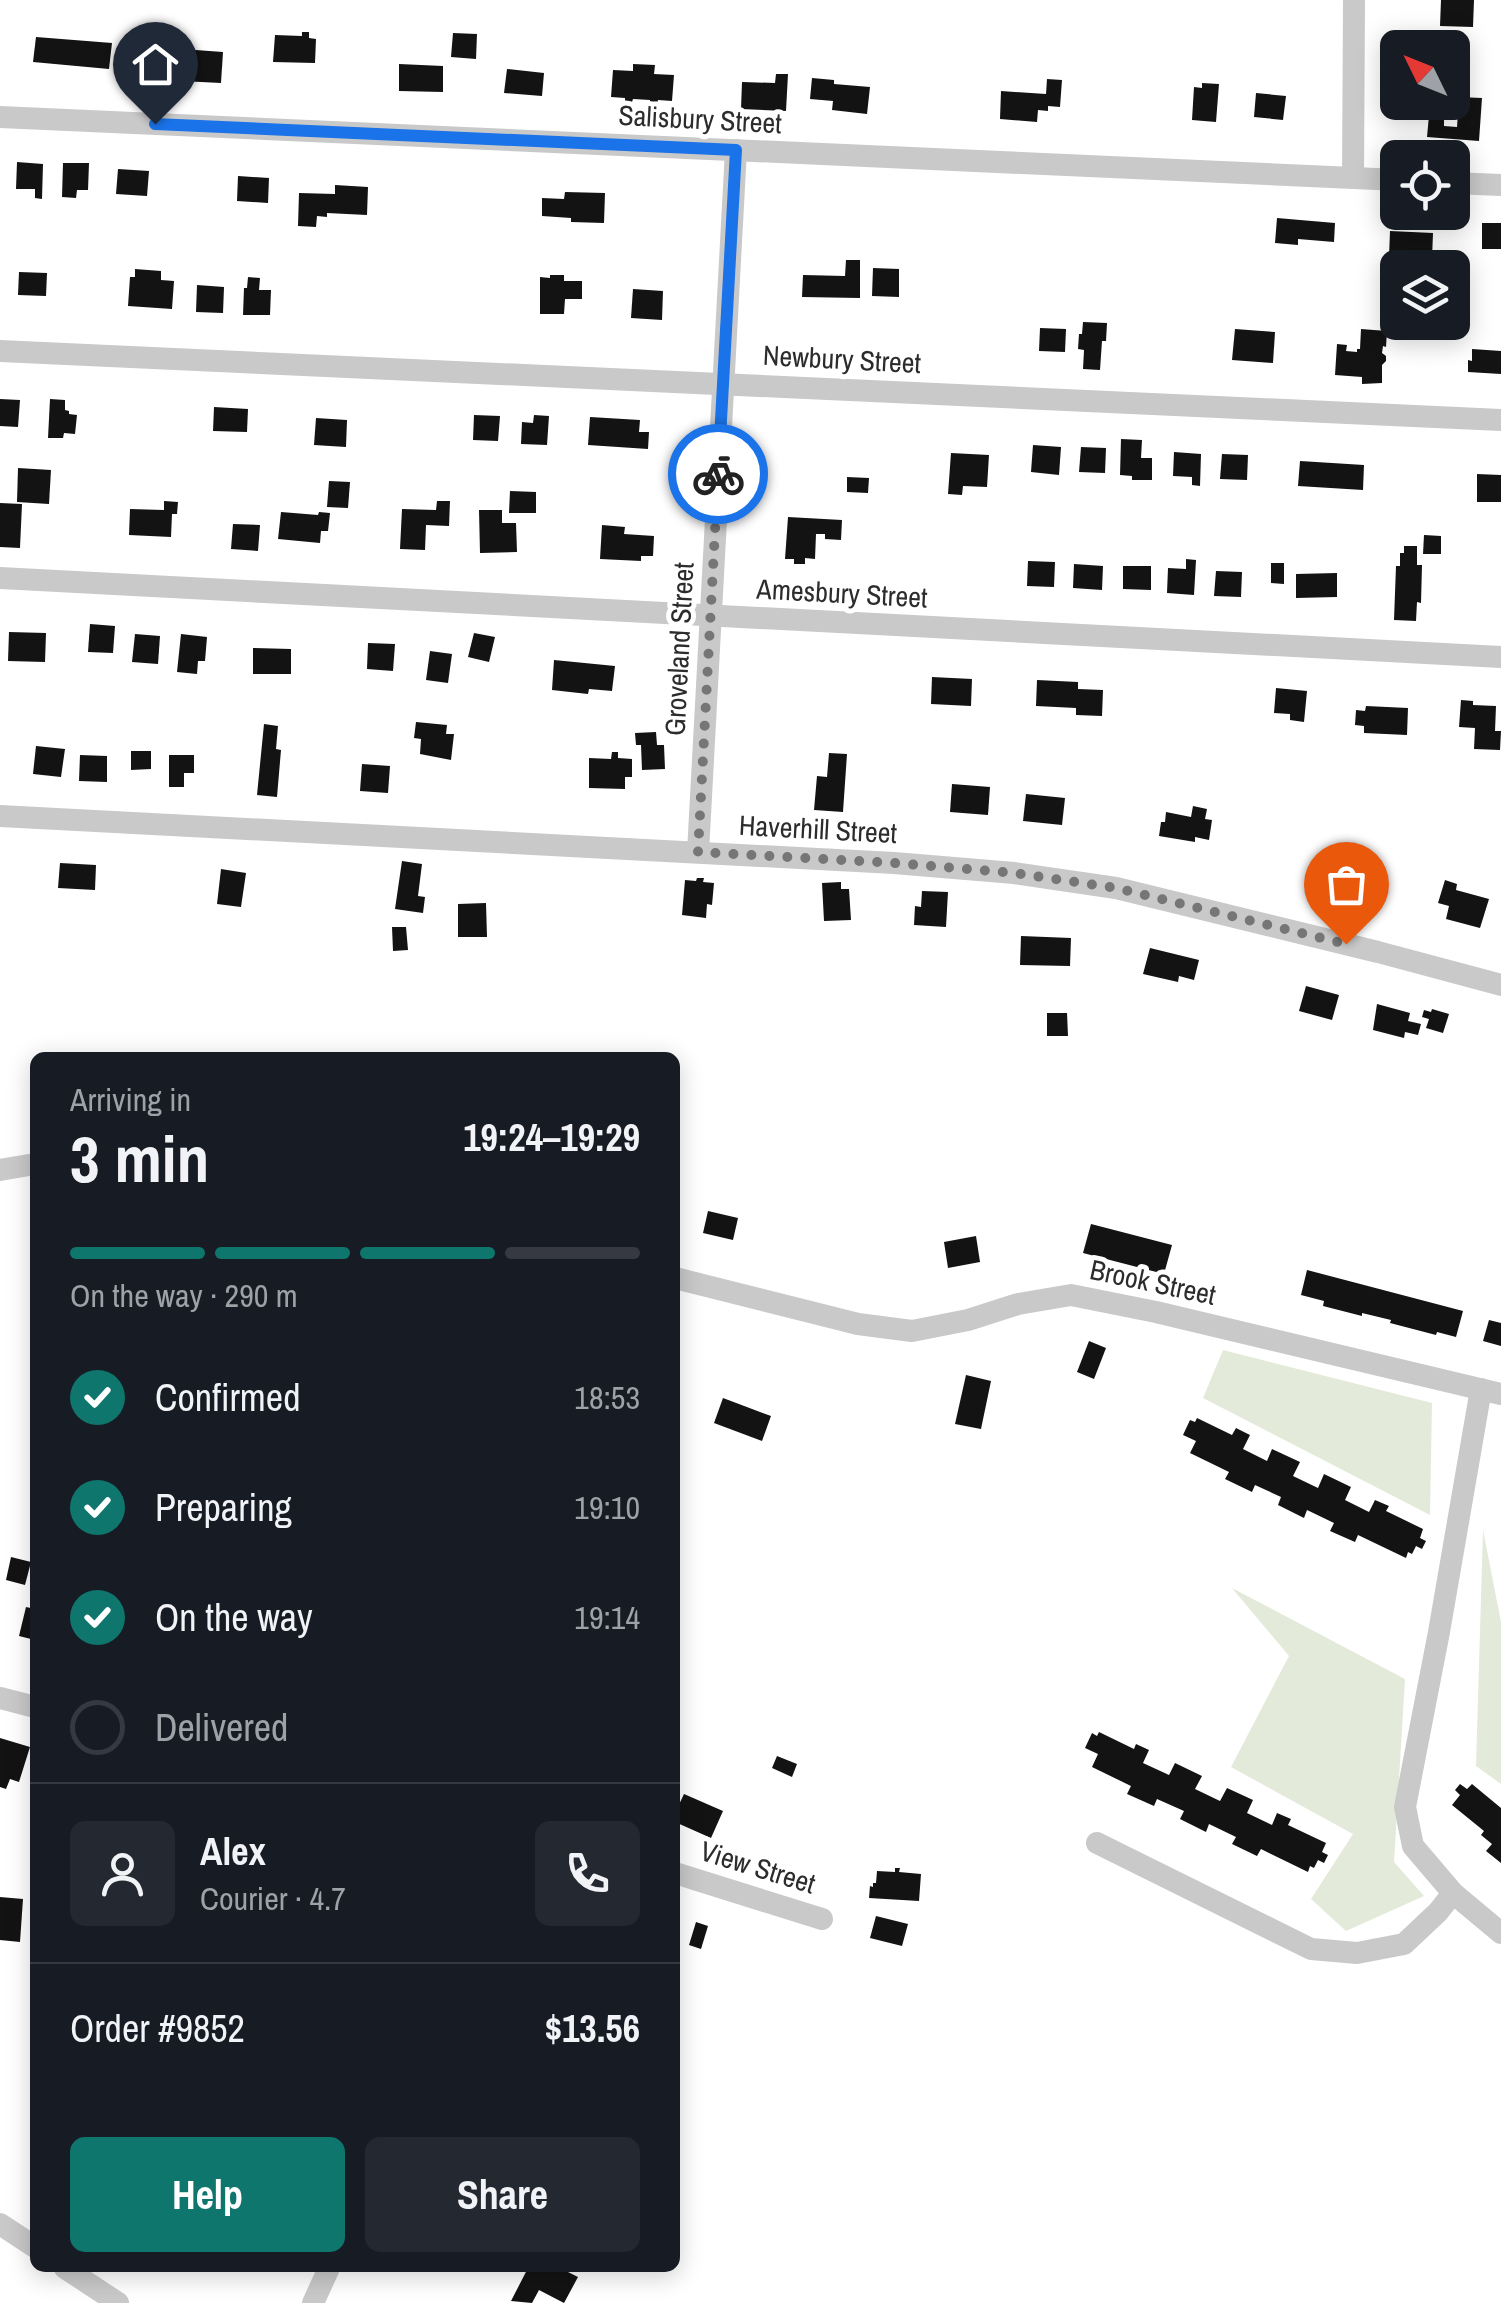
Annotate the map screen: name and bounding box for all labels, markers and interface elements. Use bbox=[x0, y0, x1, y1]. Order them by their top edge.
pin bbox=[113, 22, 198, 125]
north arrow bbox=[1380, 30, 1470, 120]
map controls bbox=[1380, 30, 1470, 340]
icon: home bbox=[128, 37, 183, 92]
street label: Salisbury Street bbox=[617, 96, 783, 142]
button: locate bbox=[1380, 140, 1470, 230]
button: layers bbox=[1380, 250, 1470, 340]
street label: Newbury Street bbox=[762, 336, 922, 382]
courier bbox=[668, 424, 768, 524]
icon: bike bbox=[691, 447, 746, 502]
street label: Groveland Street bbox=[655, 561, 703, 737]
street label: Amesbury Street bbox=[755, 569, 928, 616]
street label: Haverhill Street bbox=[738, 806, 898, 852]
pin bbox=[1304, 842, 1389, 945]
icon: bag bbox=[1319, 857, 1374, 912]
text: Arriving in bbox=[70, 1078, 191, 1121]
text: 19:24–19:29 bbox=[463, 1112, 640, 1163]
text: 3 min bbox=[70, 1115, 209, 1202]
street label: Brook Street bbox=[1087, 1250, 1219, 1314]
text: On the way · 290 m bbox=[70, 1274, 298, 1317]
icon: check bbox=[70, 1370, 125, 1425]
text: Confirmed bbox=[155, 1372, 300, 1423]
text: 18:53 bbox=[574, 1376, 640, 1419]
icon: check bbox=[70, 1480, 125, 1535]
text: Preparing bbox=[155, 1482, 292, 1533]
text: 19:10 bbox=[574, 1486, 640, 1529]
icon: check bbox=[70, 1590, 125, 1645]
text: On the way bbox=[155, 1592, 313, 1643]
text: 19:14 bbox=[574, 1596, 640, 1639]
text: Delivered bbox=[155, 1702, 288, 1753]
button: person bbox=[70, 1821, 175, 1926]
button: phone bbox=[535, 1821, 640, 1926]
text: Alex bbox=[200, 1826, 266, 1877]
street label: View Street bbox=[696, 1832, 820, 1902]
text: Courier · 4.7 bbox=[200, 1877, 346, 1920]
text: Order #9852 bbox=[70, 2003, 245, 2054]
text: $13.56 bbox=[545, 2003, 640, 2054]
button: Help bbox=[70, 2137, 345, 2252]
button: Share bbox=[365, 2137, 640, 2252]

